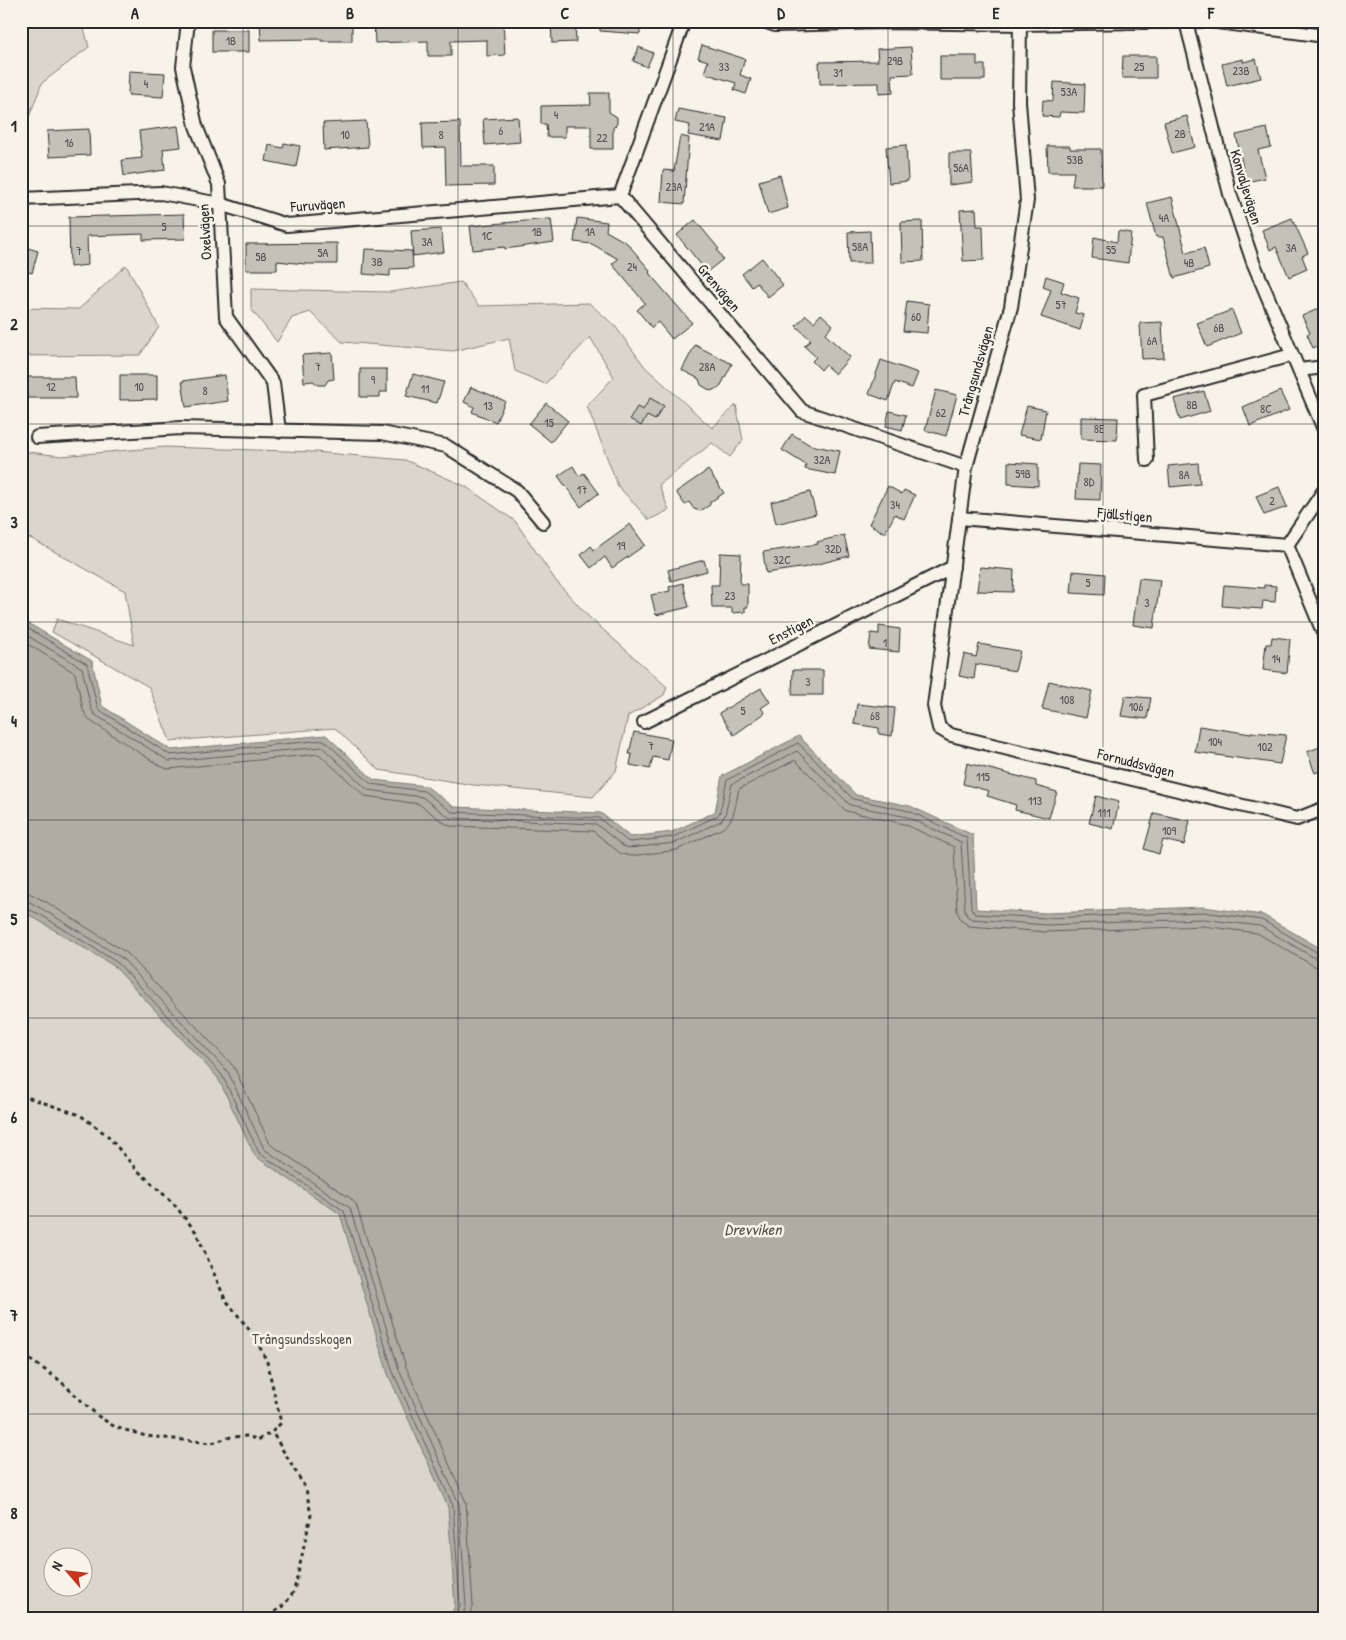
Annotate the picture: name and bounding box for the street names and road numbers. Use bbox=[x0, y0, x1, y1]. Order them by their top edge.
street label: Konvaljevägen bbox=[1225, 147, 1268, 227]
street label: Furuvägen bbox=[289, 192, 346, 217]
street label: Oxelvägen bbox=[193, 203, 216, 261]
street label: Grenvägen bbox=[693, 259, 746, 316]
street label: Trångsundsvägen bbox=[953, 323, 999, 419]
street label: Fjällstigen bbox=[1096, 502, 1154, 527]
street label: Enstigen bbox=[765, 609, 817, 650]
street label: Fornuddsvägen bbox=[1094, 743, 1177, 782]

